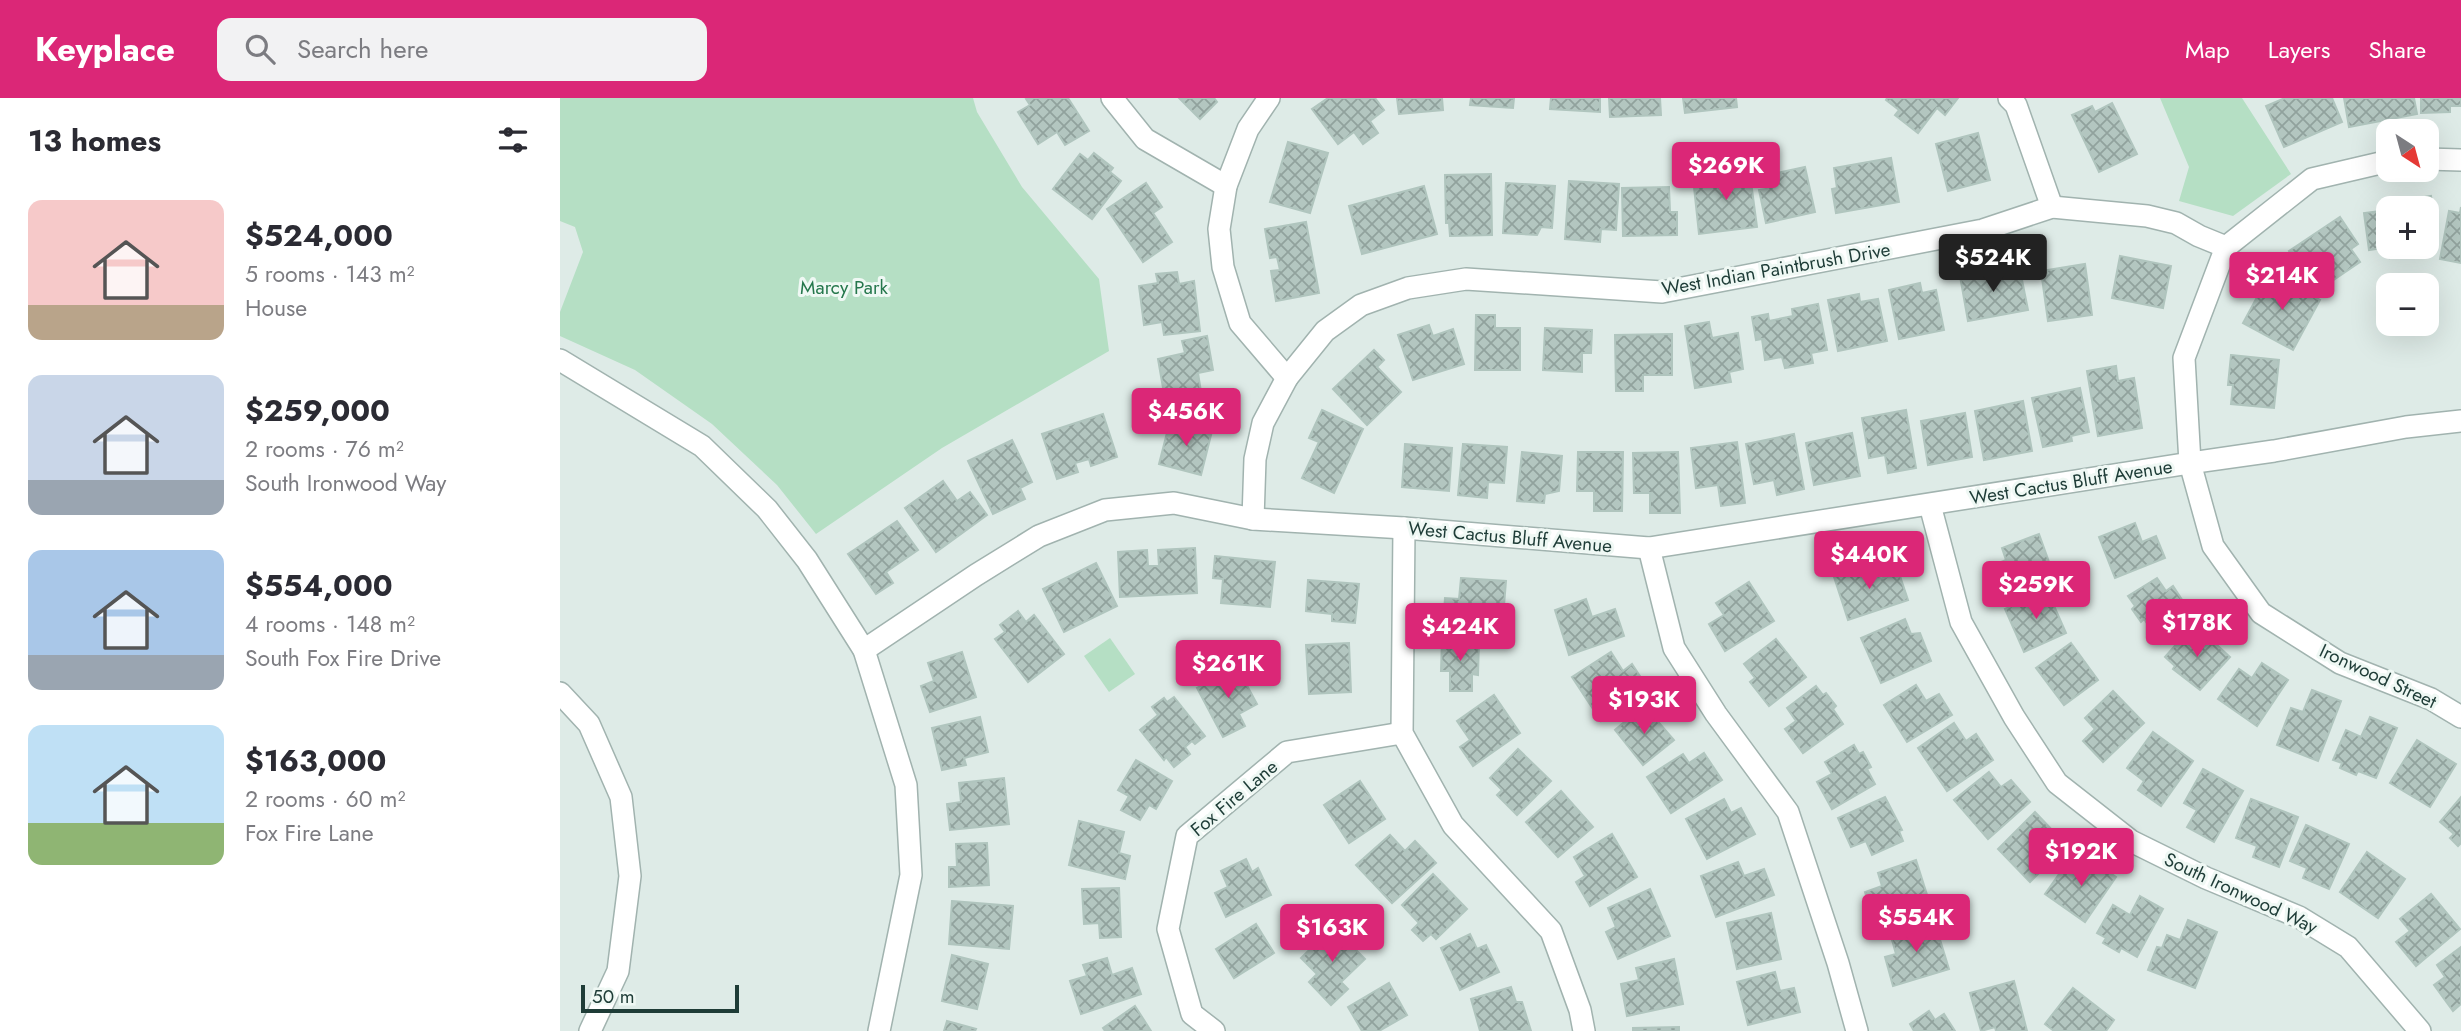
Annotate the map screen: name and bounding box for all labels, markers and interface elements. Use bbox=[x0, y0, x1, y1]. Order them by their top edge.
search box bbox=[217, 18, 707, 81]
text: Keyplace bbox=[35, 26, 175, 73]
icon: search bbox=[241, 30, 279, 68]
text: Search here bbox=[297, 30, 428, 68]
text: Map bbox=[2185, 32, 2230, 67]
text: Layers bbox=[2268, 32, 2330, 67]
text: Share bbox=[2368, 32, 2426, 67]
text: 13 homes bbox=[28, 119, 161, 162]
north arrow bbox=[2376, 119, 2440, 182]
map controls bbox=[2376, 119, 2439, 336]
icon: filters bbox=[494, 121, 532, 159]
pin: $269K bbox=[1677, 142, 1775, 202]
text: $269K bbox=[1688, 148, 1764, 182]
button: + bbox=[2376, 196, 2439, 259]
text: $524,000 bbox=[245, 214, 393, 257]
icon: home bbox=[84, 228, 168, 312]
pin: $524K bbox=[1944, 234, 2042, 294]
street label: West Indian Paintbrush Drive bbox=[1660, 236, 1893, 302]
text: $524K bbox=[1955, 240, 2031, 274]
pin: $214K bbox=[2233, 252, 2331, 312]
text: 5 rooms · 143 m² bbox=[245, 257, 415, 291]
text: $214K bbox=[2245, 258, 2319, 292]
button: − bbox=[2376, 273, 2439, 336]
park label: Marcy Park bbox=[800, 274, 889, 301]
text: House bbox=[245, 291, 307, 325]
pin: $456K bbox=[1137, 388, 1235, 448]
text: $259,000 bbox=[245, 389, 390, 432]
text: $456K bbox=[1148, 394, 1224, 428]
icon: home bbox=[84, 403, 168, 487]
text: 2 rooms · 76 m² bbox=[245, 432, 404, 466]
street label: West Cactus Bluff Avenue bbox=[1968, 453, 2174, 511]
text: South Ironwood Way bbox=[245, 466, 446, 500]
street label: West Cactus Bluff Avenue bbox=[1407, 515, 1613, 559]
pin: $440K bbox=[1820, 532, 1918, 591]
text: $440K bbox=[1830, 537, 1908, 571]
pin: $259K bbox=[1987, 561, 2085, 621]
text: $554,000 bbox=[245, 564, 393, 607]
text: $259K bbox=[1998, 567, 2074, 601]
icon: home bbox=[84, 578, 168, 662]
pin: $178K bbox=[2148, 600, 2246, 659]
pin: $424K bbox=[1411, 603, 1509, 663]
text: $178K bbox=[2162, 605, 2232, 639]
text: 4 rooms · 148 m² bbox=[245, 607, 415, 641]
text: $424K bbox=[1421, 609, 1499, 643]
street label: Ironwood Street bbox=[2315, 637, 2441, 715]
pin: $261K bbox=[1179, 640, 1277, 700]
text: South Fox Fire Drive bbox=[245, 641, 441, 675]
text: $261K bbox=[1192, 646, 1264, 680]
pin: $193K bbox=[1595, 676, 1693, 736]
text: $193K bbox=[1608, 682, 1680, 716]
text: $163,000 bbox=[245, 739, 386, 782]
icon: home bbox=[84, 753, 168, 837]
street label: Fox Fire Lane bbox=[1185, 753, 1284, 843]
text: 2 rooms · 60 m² bbox=[245, 782, 405, 816]
text: Fox Fire Lane bbox=[245, 816, 374, 850]
pin: $192K bbox=[2032, 828, 2130, 888]
text: $192K bbox=[2045, 834, 2117, 868]
street label: South Ironwood Way bbox=[2160, 846, 2323, 941]
pin: $554K bbox=[1867, 894, 1965, 954]
text: $554K bbox=[1878, 900, 1954, 934]
pin: $163K bbox=[1283, 904, 1381, 964]
text: $163K bbox=[1296, 910, 1368, 944]
scale bar bbox=[581, 982, 738, 1014]
text: 50 m bbox=[592, 983, 635, 1010]

